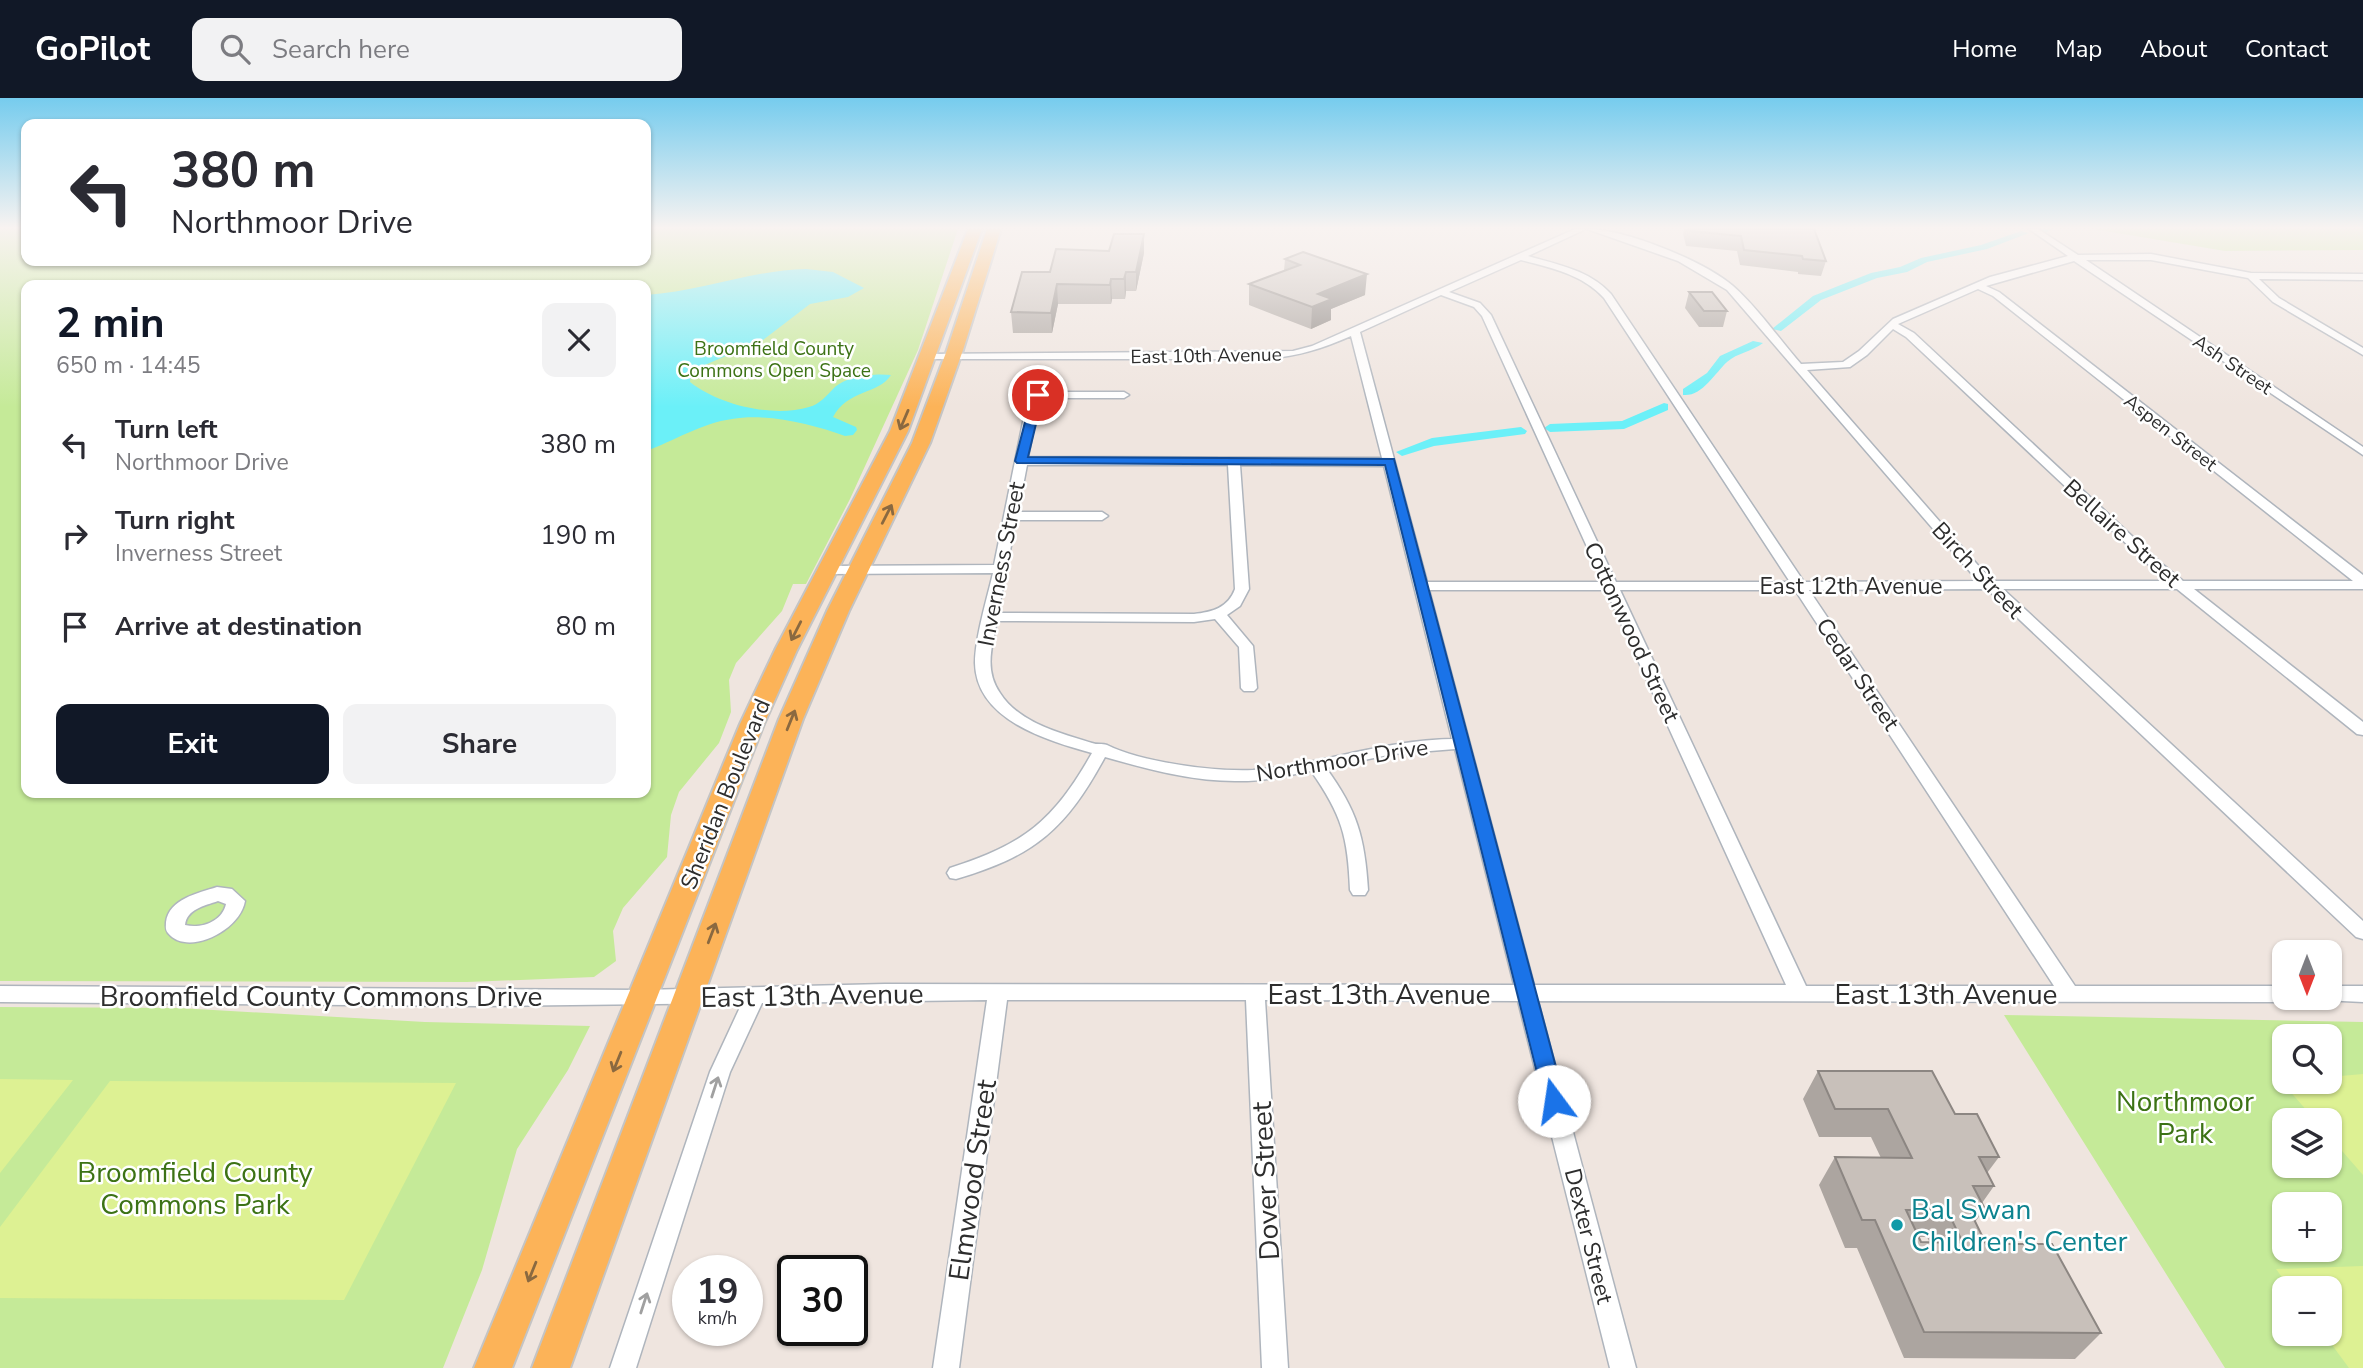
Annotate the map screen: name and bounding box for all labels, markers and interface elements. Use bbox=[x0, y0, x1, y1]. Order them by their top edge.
search box bbox=[192, 18, 682, 81]
text: GoPilot bbox=[35, 27, 150, 72]
icon: search bbox=[216, 30, 254, 68]
text: Search here bbox=[272, 32, 410, 67]
text: Home bbox=[1952, 33, 2017, 65]
text: Map bbox=[2055, 33, 2102, 65]
text: About bbox=[2140, 33, 2207, 65]
text: Contact bbox=[2245, 33, 2328, 65]
text: 380 m bbox=[171, 137, 315, 204]
icon: left bbox=[56, 147, 147, 238]
text: Northmoor Drive bbox=[171, 201, 413, 244]
text: 2 min bbox=[56, 295, 165, 352]
button: close bbox=[542, 303, 616, 377]
street label: Ash Street bbox=[2188, 329, 2277, 401]
park label: Broomfield County Commons Open Space bbox=[677, 336, 871, 384]
street label: East 10th Avenue bbox=[1130, 342, 1282, 370]
text: 650 m · 14:45 bbox=[56, 350, 201, 381]
pin bbox=[1008, 365, 1068, 425]
icon: arrive bbox=[1019, 376, 1057, 414]
street label: Aspen Street bbox=[2118, 388, 2223, 478]
one-way arrow bbox=[896, 409, 909, 430]
text: Turn left bbox=[115, 412, 218, 447]
icon: left bbox=[56, 426, 94, 464]
text: 380 m bbox=[540, 427, 616, 462]
text: Northmoor Drive bbox=[115, 447, 289, 478]
street label: Bellaire Street bbox=[2056, 472, 2188, 595]
street label: Inverness Street bbox=[970, 478, 1033, 649]
text: Turn right bbox=[115, 503, 234, 538]
one-way arrow bbox=[880, 504, 894, 525]
street label: Birch Street bbox=[1925, 515, 2031, 626]
icon: right bbox=[56, 517, 94, 555]
text: 190 m bbox=[540, 518, 616, 553]
street label: Cottonwood Street bbox=[1576, 537, 1687, 728]
text: Inverness Street bbox=[115, 538, 282, 569]
street label: East 12th Avenue bbox=[1759, 571, 1943, 602]
icon: arrive bbox=[56, 608, 94, 646]
text: Arrive at destination bbox=[115, 609, 362, 644]
text: 80 m bbox=[556, 609, 616, 644]
street label: Cedar Street bbox=[1809, 612, 1907, 737]
one-way arrow bbox=[789, 620, 803, 641]
street label: Sheridan Boulevard bbox=[673, 694, 778, 894]
button: Exit bbox=[56, 704, 329, 784]
button: Share bbox=[343, 704, 616, 784]
one-way arrow bbox=[786, 710, 799, 731]
street label: Northmoor Drive bbox=[1254, 732, 1430, 789]
one-way arrow bbox=[707, 923, 720, 945]
north arrow bbox=[2272, 940, 2342, 1010]
map controls bbox=[2272, 940, 2342, 1346]
street label: East 13th Avenue bbox=[700, 975, 924, 1017]
street label: East 13th Avenue bbox=[1267, 976, 1491, 1014]
street label: East 13th Avenue bbox=[1834, 976, 2058, 1014]
street label: Broomfield County Commons Drive bbox=[100, 978, 542, 1016]
button: search bbox=[2272, 1024, 2342, 1094]
one-way arrow bbox=[610, 1050, 623, 1072]
position arrow bbox=[1517, 1064, 1591, 1138]
one-way arrow bbox=[709, 1076, 722, 1098]
street label: Elmwood Street bbox=[940, 1077, 1006, 1283]
park label: Northmoor Park bbox=[2116, 1083, 2254, 1153]
street label: Dover Street bbox=[1243, 1100, 1289, 1261]
button: layers bbox=[2272, 1108, 2342, 1178]
park label: Broomfield County Commons Park bbox=[77, 1154, 313, 1224]
street label: Dexter Street bbox=[1557, 1165, 1621, 1308]
place label: Bal Swan Children's Center bbox=[1911, 1191, 2127, 1261]
button: + bbox=[2272, 1192, 2342, 1262]
marker: Bal Swan Children's Center bbox=[1889, 1217, 1905, 1233]
speed limit sign: 30 bbox=[777, 1255, 868, 1346]
one-way arrow bbox=[525, 1261, 538, 1283]
text: 19 bbox=[696, 1268, 739, 1315]
button: − bbox=[2272, 1276, 2342, 1346]
one-way arrow bbox=[639, 1292, 652, 1314]
text: km/h bbox=[698, 1306, 737, 1330]

